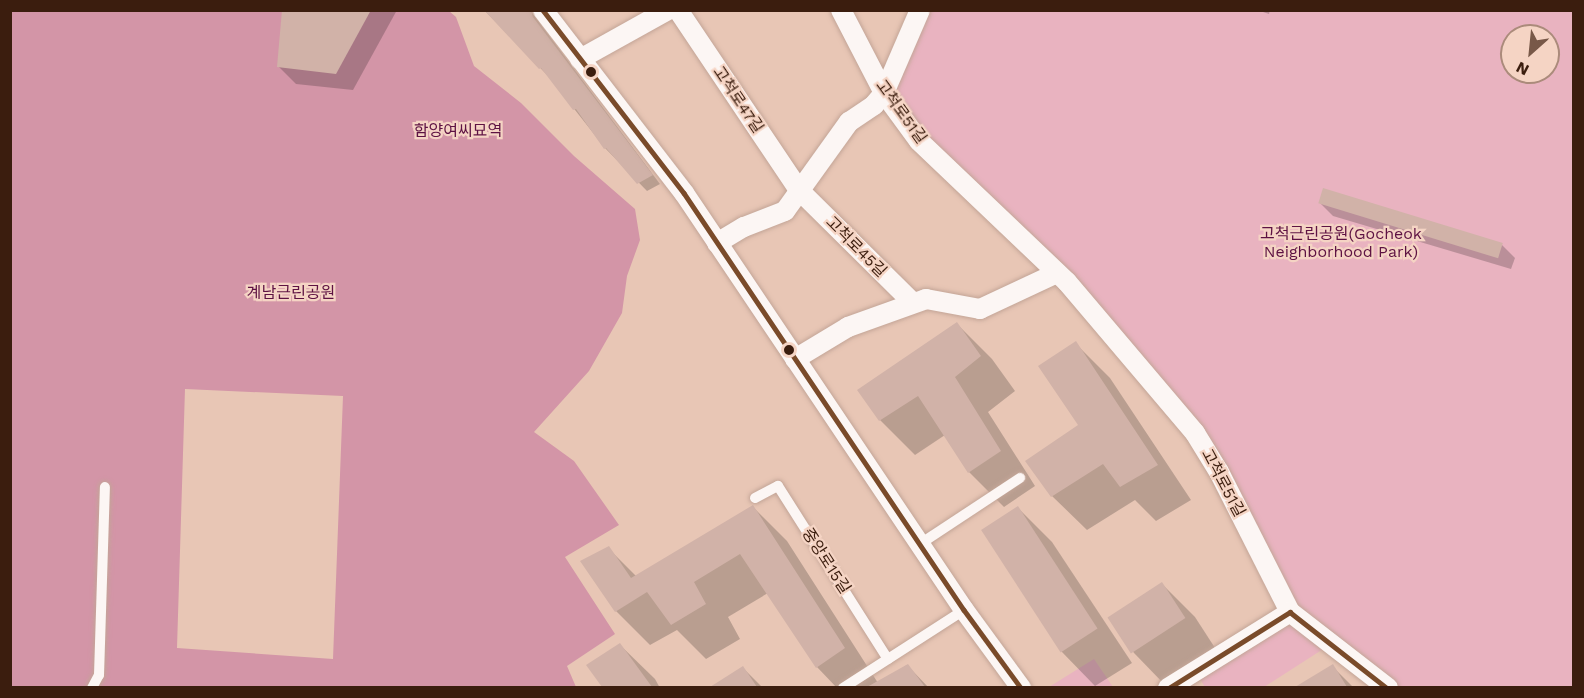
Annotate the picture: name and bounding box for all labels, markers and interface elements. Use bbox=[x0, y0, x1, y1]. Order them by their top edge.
north arrow bbox=[1500, 24, 1560, 84]
text: N bbox=[1513, 58, 1532, 80]
street label: 고척로47길 bbox=[709, 63, 767, 137]
unlabelled marker bbox=[585, 66, 597, 78]
street label: 고척로51길 bbox=[871, 76, 931, 148]
park label: 함양여씨묘역 bbox=[414, 121, 502, 141]
street label: 고척로45길 bbox=[822, 213, 890, 281]
park label: 고척근린공원(Gocheok Neighborhood Park) bbox=[1260, 224, 1422, 262]
park label: 계남근린공원 bbox=[247, 283, 335, 303]
unlabelled marker bbox=[783, 344, 795, 356]
street label: 고척로51길 bbox=[1197, 446, 1249, 520]
street label: 중앙로15길 bbox=[798, 525, 854, 597]

